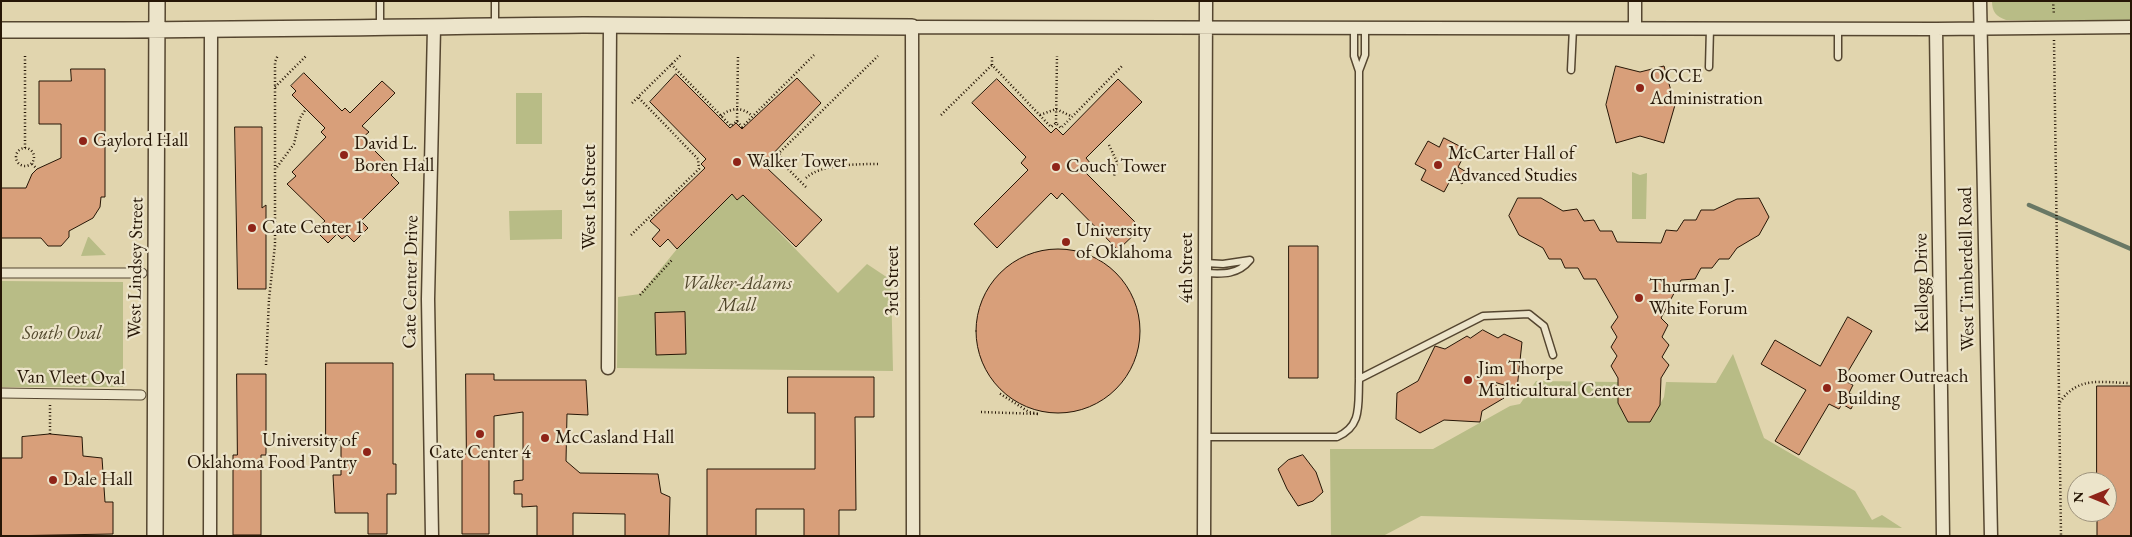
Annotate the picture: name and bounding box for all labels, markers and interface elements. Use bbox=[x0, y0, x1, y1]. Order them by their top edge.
place label: OCCE Administration bbox=[1650, 66, 1763, 110]
marker: OCCE Administration bbox=[1634, 82, 1646, 94]
place label: Gaylord Hall bbox=[93, 130, 188, 152]
place label: David L. Boren Hall bbox=[354, 133, 434, 177]
marker: Gaylord Hall bbox=[77, 135, 89, 147]
place label: McCarter Hall of Advanced Studies bbox=[1448, 143, 1577, 187]
street label: West 1st Street bbox=[579, 144, 601, 250]
marker: David L. Boren Hall bbox=[338, 149, 350, 161]
place label: Walker Tower bbox=[747, 151, 847, 173]
marker: Walker Tower bbox=[731, 156, 743, 168]
place label: Couch Tower bbox=[1066, 156, 1166, 178]
marker: McCarter Hall of Advanced Studies bbox=[1432, 159, 1444, 171]
marker: Couch Tower bbox=[1050, 161, 1062, 173]
street label: West Timberdell Road bbox=[1954, 187, 1980, 351]
street label: West Lindsey Street bbox=[123, 197, 149, 339]
street label: Cate Center Drive bbox=[398, 215, 424, 349]
place label: Cate Center 1 bbox=[262, 217, 364, 239]
place label: University of Oklahoma bbox=[1076, 220, 1172, 264]
marker: Cate Center 1 bbox=[246, 222, 258, 234]
street label: 4th Street bbox=[1176, 233, 1198, 303]
street label: Kellogg Drive bbox=[1910, 233, 1934, 333]
marker: University of Oklahoma bbox=[1060, 236, 1072, 248]
street label: 3rd Street bbox=[882, 246, 904, 316]
park label: Walker-Adams Mall bbox=[682, 273, 792, 317]
place label: Thurman J. White Forum bbox=[1649, 276, 1748, 320]
marker: Thurman J. White Forum bbox=[1633, 292, 1645, 304]
park label: South Oval bbox=[22, 323, 102, 345]
place label: Jim Thorpe Multicultural Center bbox=[1478, 358, 1632, 402]
street label: Van Vleet Oval bbox=[16, 366, 126, 390]
place label: Boomer Outreach Building bbox=[1837, 366, 1969, 410]
marker: Jim Thorpe Multicultural Center bbox=[1462, 374, 1474, 386]
marker: Boomer Outreach Building bbox=[1821, 382, 1833, 394]
place label: McCasland Hall bbox=[555, 427, 674, 449]
marker: Cate Center 4 bbox=[474, 428, 486, 440]
place label: University of Oklahoma Food Pantry bbox=[187, 430, 357, 474]
marker: McCasland Hall bbox=[539, 432, 551, 444]
place label: Cate Center 4 bbox=[429, 442, 531, 464]
marker: University of Oklahoma Food Pantry bbox=[361, 446, 373, 458]
place label: Dale Hall bbox=[63, 469, 133, 491]
north arrow bbox=[2067, 472, 2117, 522]
marker: Dale Hall bbox=[47, 474, 59, 486]
text: N bbox=[2069, 491, 2087, 503]

